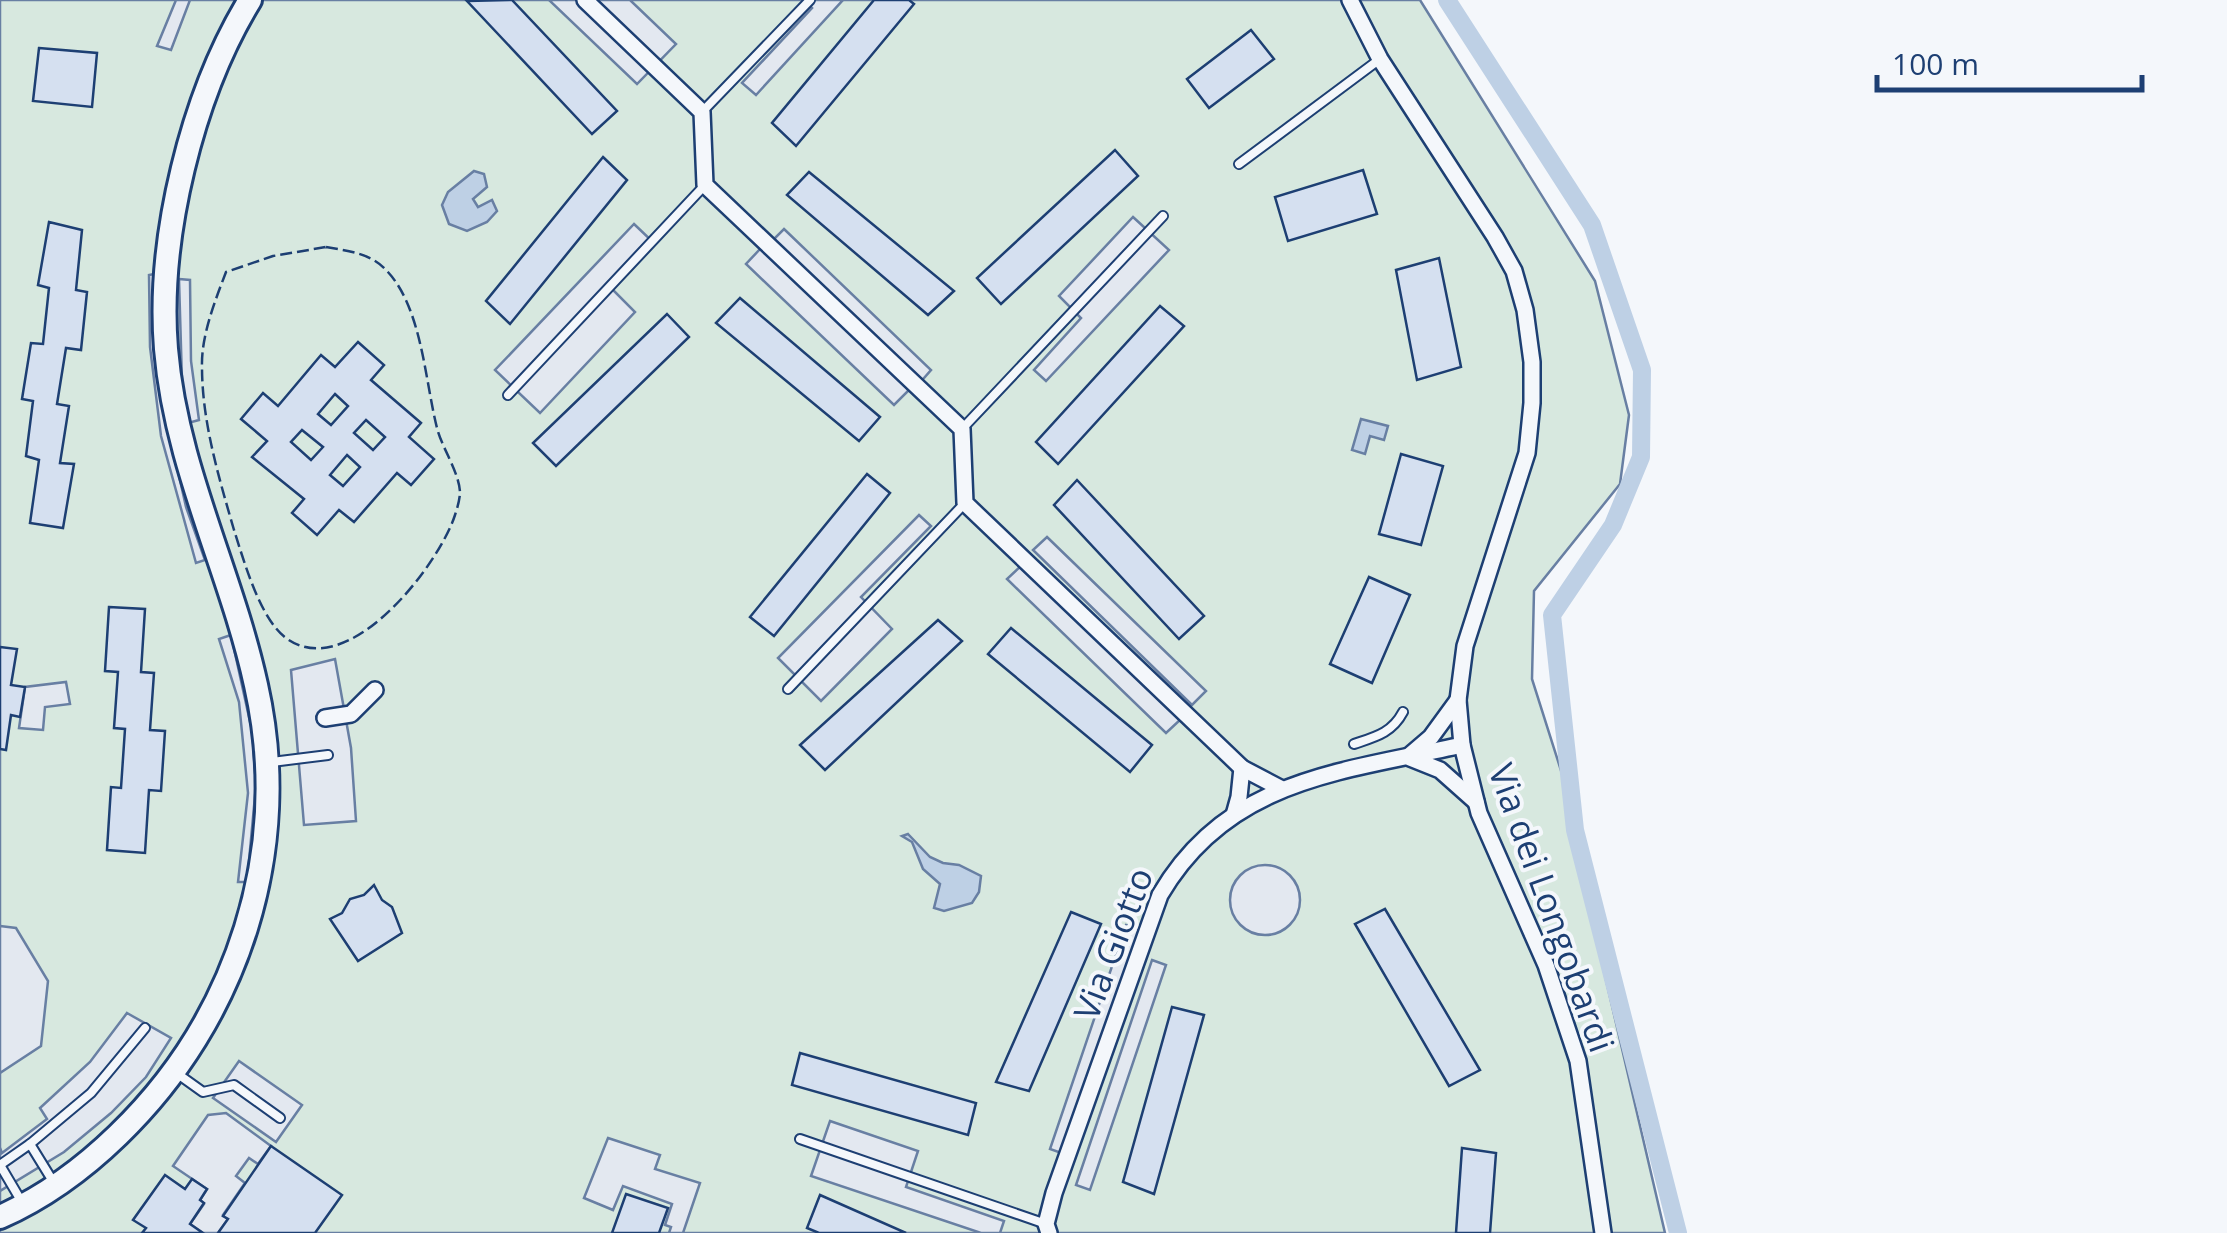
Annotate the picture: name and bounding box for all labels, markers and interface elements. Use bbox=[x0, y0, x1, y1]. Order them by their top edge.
scale bar bbox=[1877, 30, 2142, 92]
text: 100 m bbox=[1892, 43, 1979, 84]
street label: Via dei Longobardi bbox=[1478, 757, 1626, 1058]
street label: Via Giotto bbox=[1062, 861, 1163, 1026]

